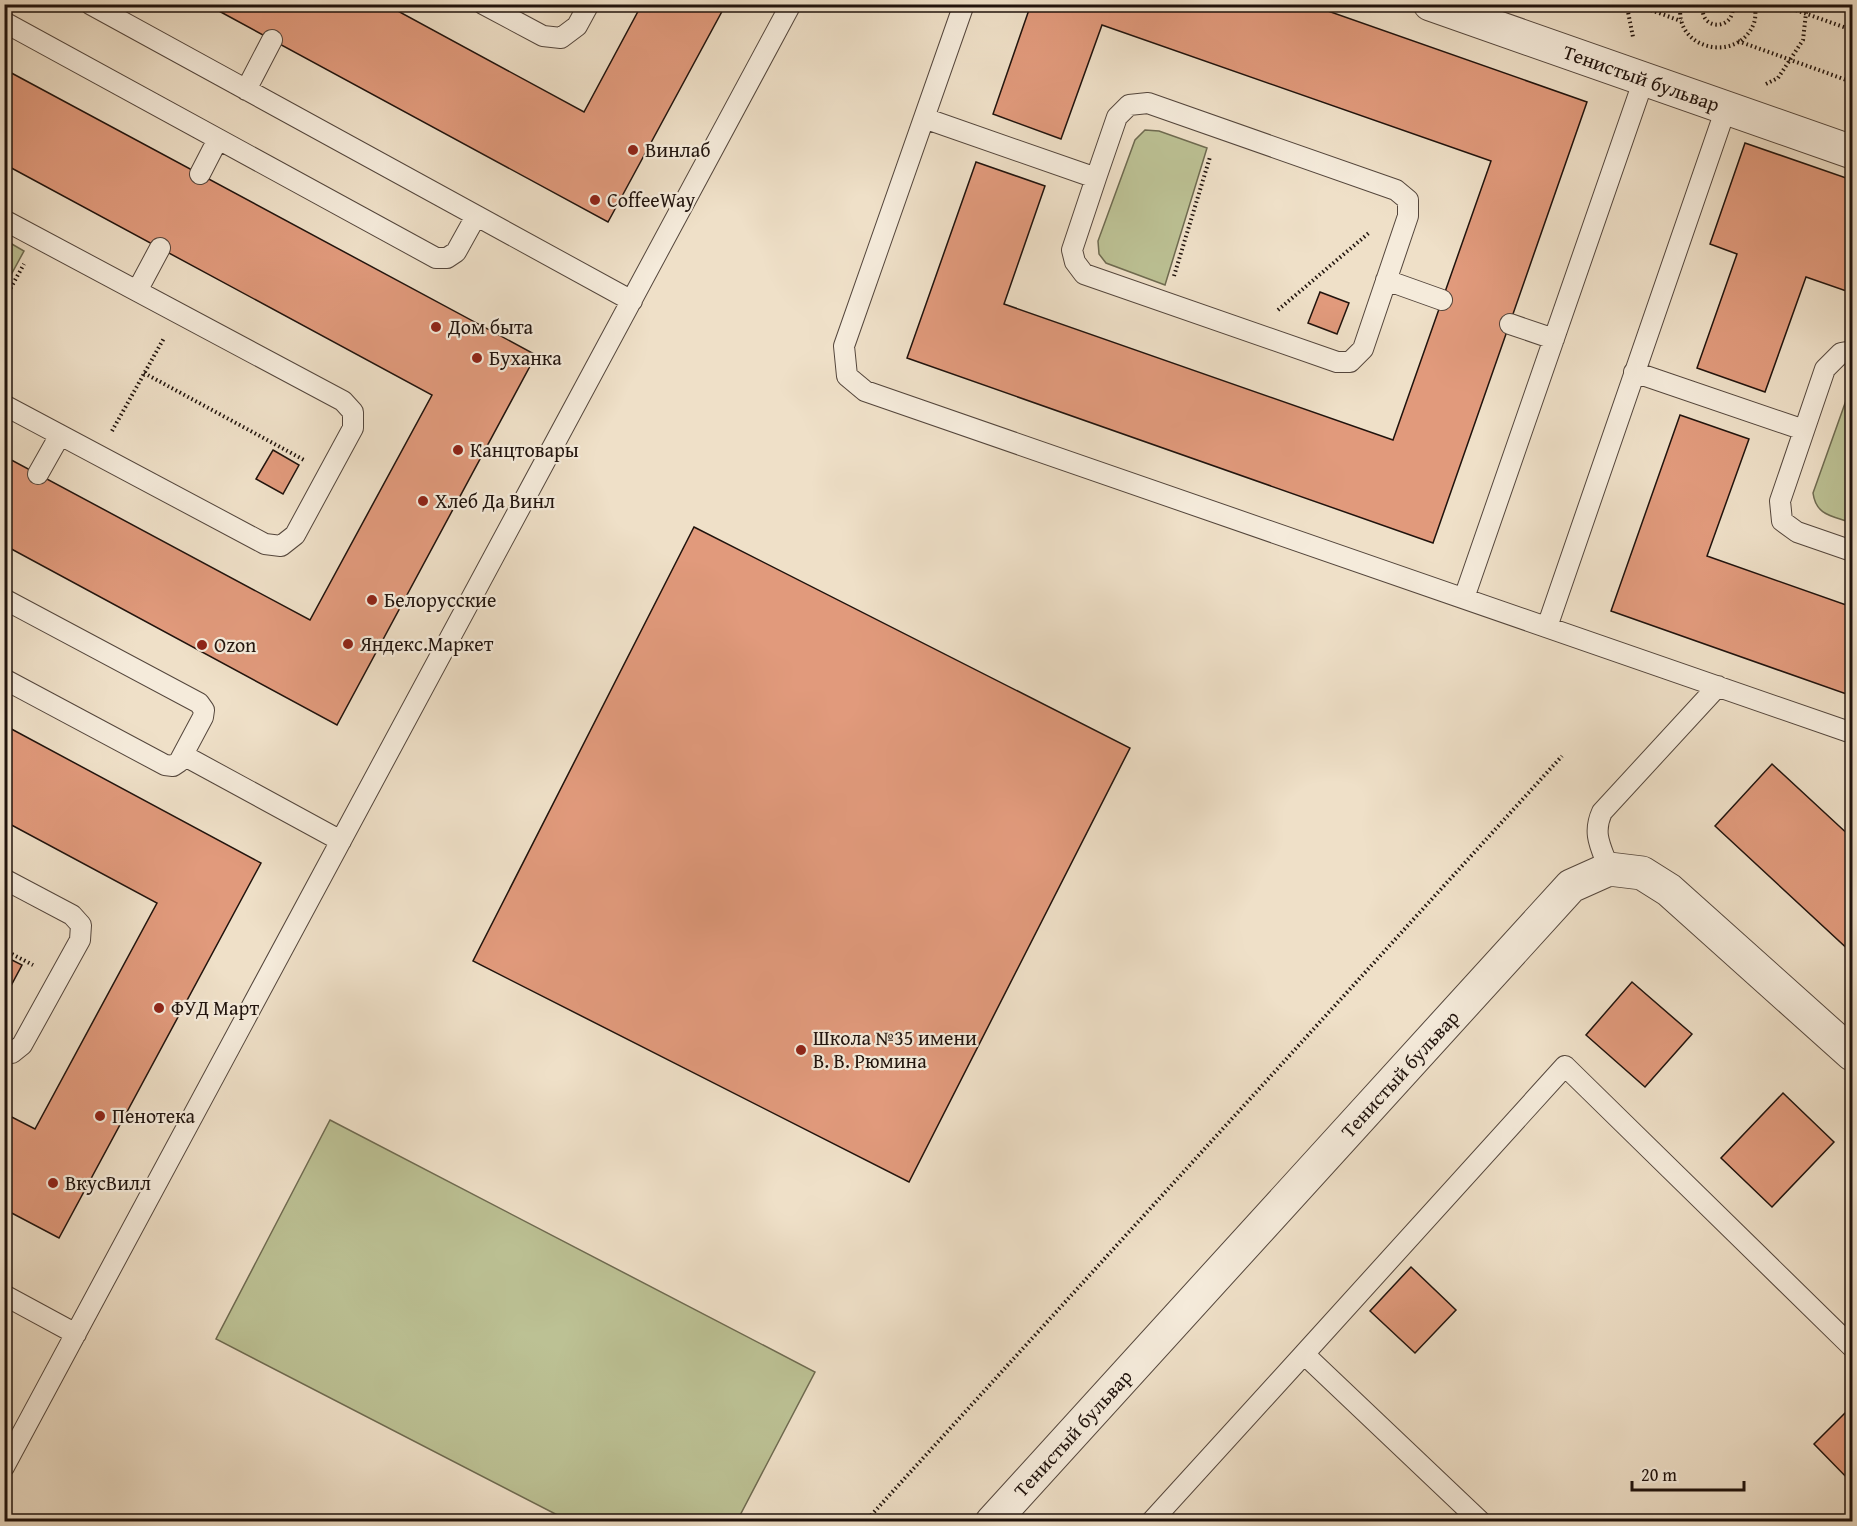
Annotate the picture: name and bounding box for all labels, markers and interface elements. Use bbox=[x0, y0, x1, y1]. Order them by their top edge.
street label: Тенистый бульвар bbox=[1559, 37, 1724, 119]
place label: Винлаб bbox=[645, 135, 711, 164]
marker: Винлаб bbox=[626, 143, 640, 157]
place label: CoffeeWay bbox=[607, 185, 695, 214]
marker: CoffeeWay bbox=[588, 193, 602, 207]
place label: Дом быта bbox=[447, 312, 534, 341]
marker: Дом быта bbox=[429, 320, 443, 334]
place label: Буханка bbox=[489, 343, 562, 372]
marker: Буханка bbox=[470, 351, 484, 365]
place label: Канцтовары bbox=[470, 435, 579, 464]
marker: Канцтовары bbox=[451, 443, 465, 457]
place label: Хлеб Да Винл bbox=[435, 486, 555, 515]
marker: Хлеб Да Винл bbox=[416, 494, 430, 508]
place label: Белорусские bbox=[384, 585, 496, 614]
marker: Белорусские bbox=[365, 593, 379, 607]
place label: Яндекс.Маркет bbox=[359, 629, 494, 658]
place label: Ozon bbox=[214, 630, 256, 659]
marker: Яндекс.Маркет bbox=[341, 637, 355, 651]
marker: Ozon bbox=[195, 638, 209, 652]
place label: ФУД Март bbox=[171, 993, 259, 1022]
marker: ФУД Март bbox=[152, 1001, 166, 1015]
street label: Тенистый бульвар bbox=[1334, 1003, 1466, 1144]
place label: Школа №35 имени В. В. Рюмина bbox=[813, 1023, 977, 1075]
marker: Школа №35 имени В. В. Рюмина bbox=[794, 1043, 808, 1057]
place label: Пенотека bbox=[112, 1101, 196, 1130]
marker: Пенотека bbox=[93, 1109, 107, 1123]
place label: ВкусВилл bbox=[65, 1168, 151, 1197]
marker: ВкусВилл bbox=[46, 1176, 60, 1190]
street label: Тенистый бульвар bbox=[1006, 1362, 1138, 1503]
scale bar bbox=[1632, 1454, 1744, 1492]
text: 20 m bbox=[1641, 1461, 1677, 1488]

